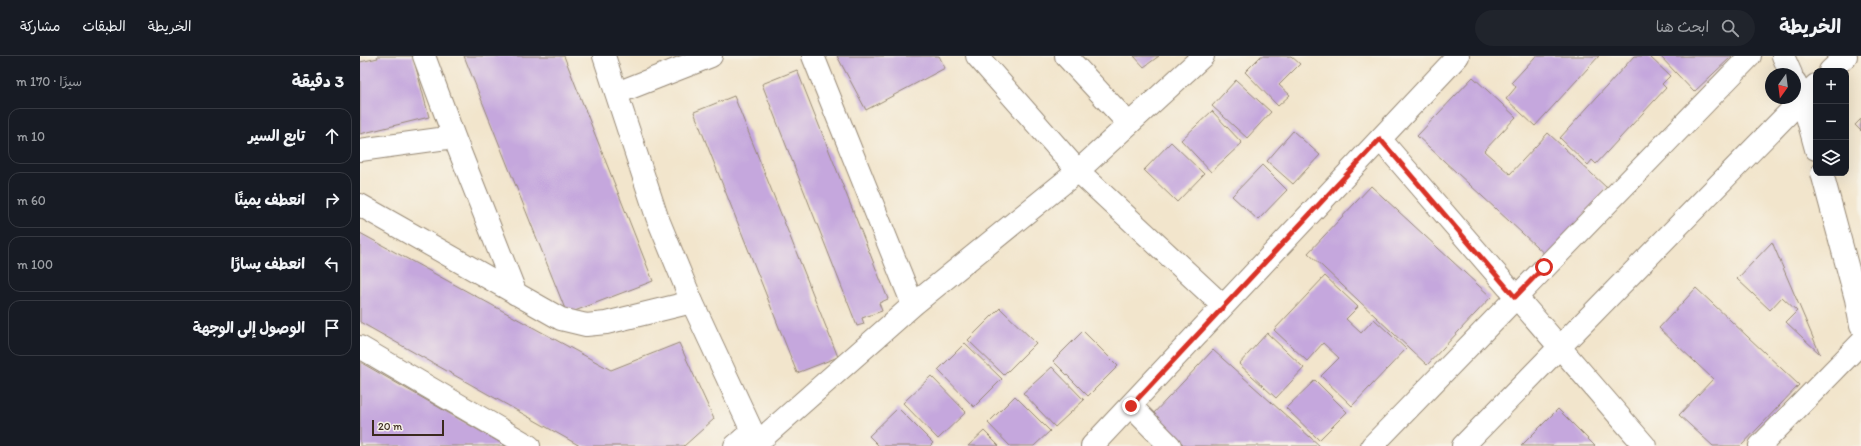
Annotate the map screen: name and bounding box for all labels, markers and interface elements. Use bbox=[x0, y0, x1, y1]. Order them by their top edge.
search box bbox=[1475, 10, 1755, 46]
text: الخريطة bbox=[1779, 15, 1841, 38]
icon: search bbox=[1719, 17, 1741, 39]
text: مشاركة bbox=[20, 18, 60, 35]
text: الطبقات bbox=[82, 18, 126, 35]
text: الخريطة bbox=[148, 18, 191, 35]
text: ابحث هنا bbox=[1656, 18, 1709, 36]
north arrow bbox=[1765, 68, 1801, 104]
map controls bbox=[1813, 68, 1849, 176]
button: + bbox=[1813, 68, 1849, 104]
text: 3 دقيقة bbox=[292, 71, 344, 91]
text: سيرًا · 170 m bbox=[16, 74, 82, 89]
button: − bbox=[1813, 104, 1849, 140]
icon: ahead bbox=[321, 125, 343, 147]
text: تابع السير bbox=[248, 127, 305, 145]
text: 10 m bbox=[17, 129, 45, 144]
button: layers bbox=[1813, 140, 1849, 176]
icon: right bbox=[321, 189, 343, 211]
text: انعطف يمينًا bbox=[235, 191, 305, 209]
text: 60 m bbox=[17, 193, 46, 208]
icon: left bbox=[321, 253, 343, 275]
text: انعطف يسارًا bbox=[231, 255, 305, 273]
text: 100 m bbox=[17, 257, 53, 272]
route start bbox=[1535, 258, 1553, 276]
icon: arrive bbox=[321, 317, 343, 339]
text: الوصول إلى الوجهة bbox=[193, 319, 305, 337]
route end bbox=[1122, 397, 1140, 415]
scale bar bbox=[372, 418, 444, 437]
text: 20 m bbox=[378, 420, 402, 433]

